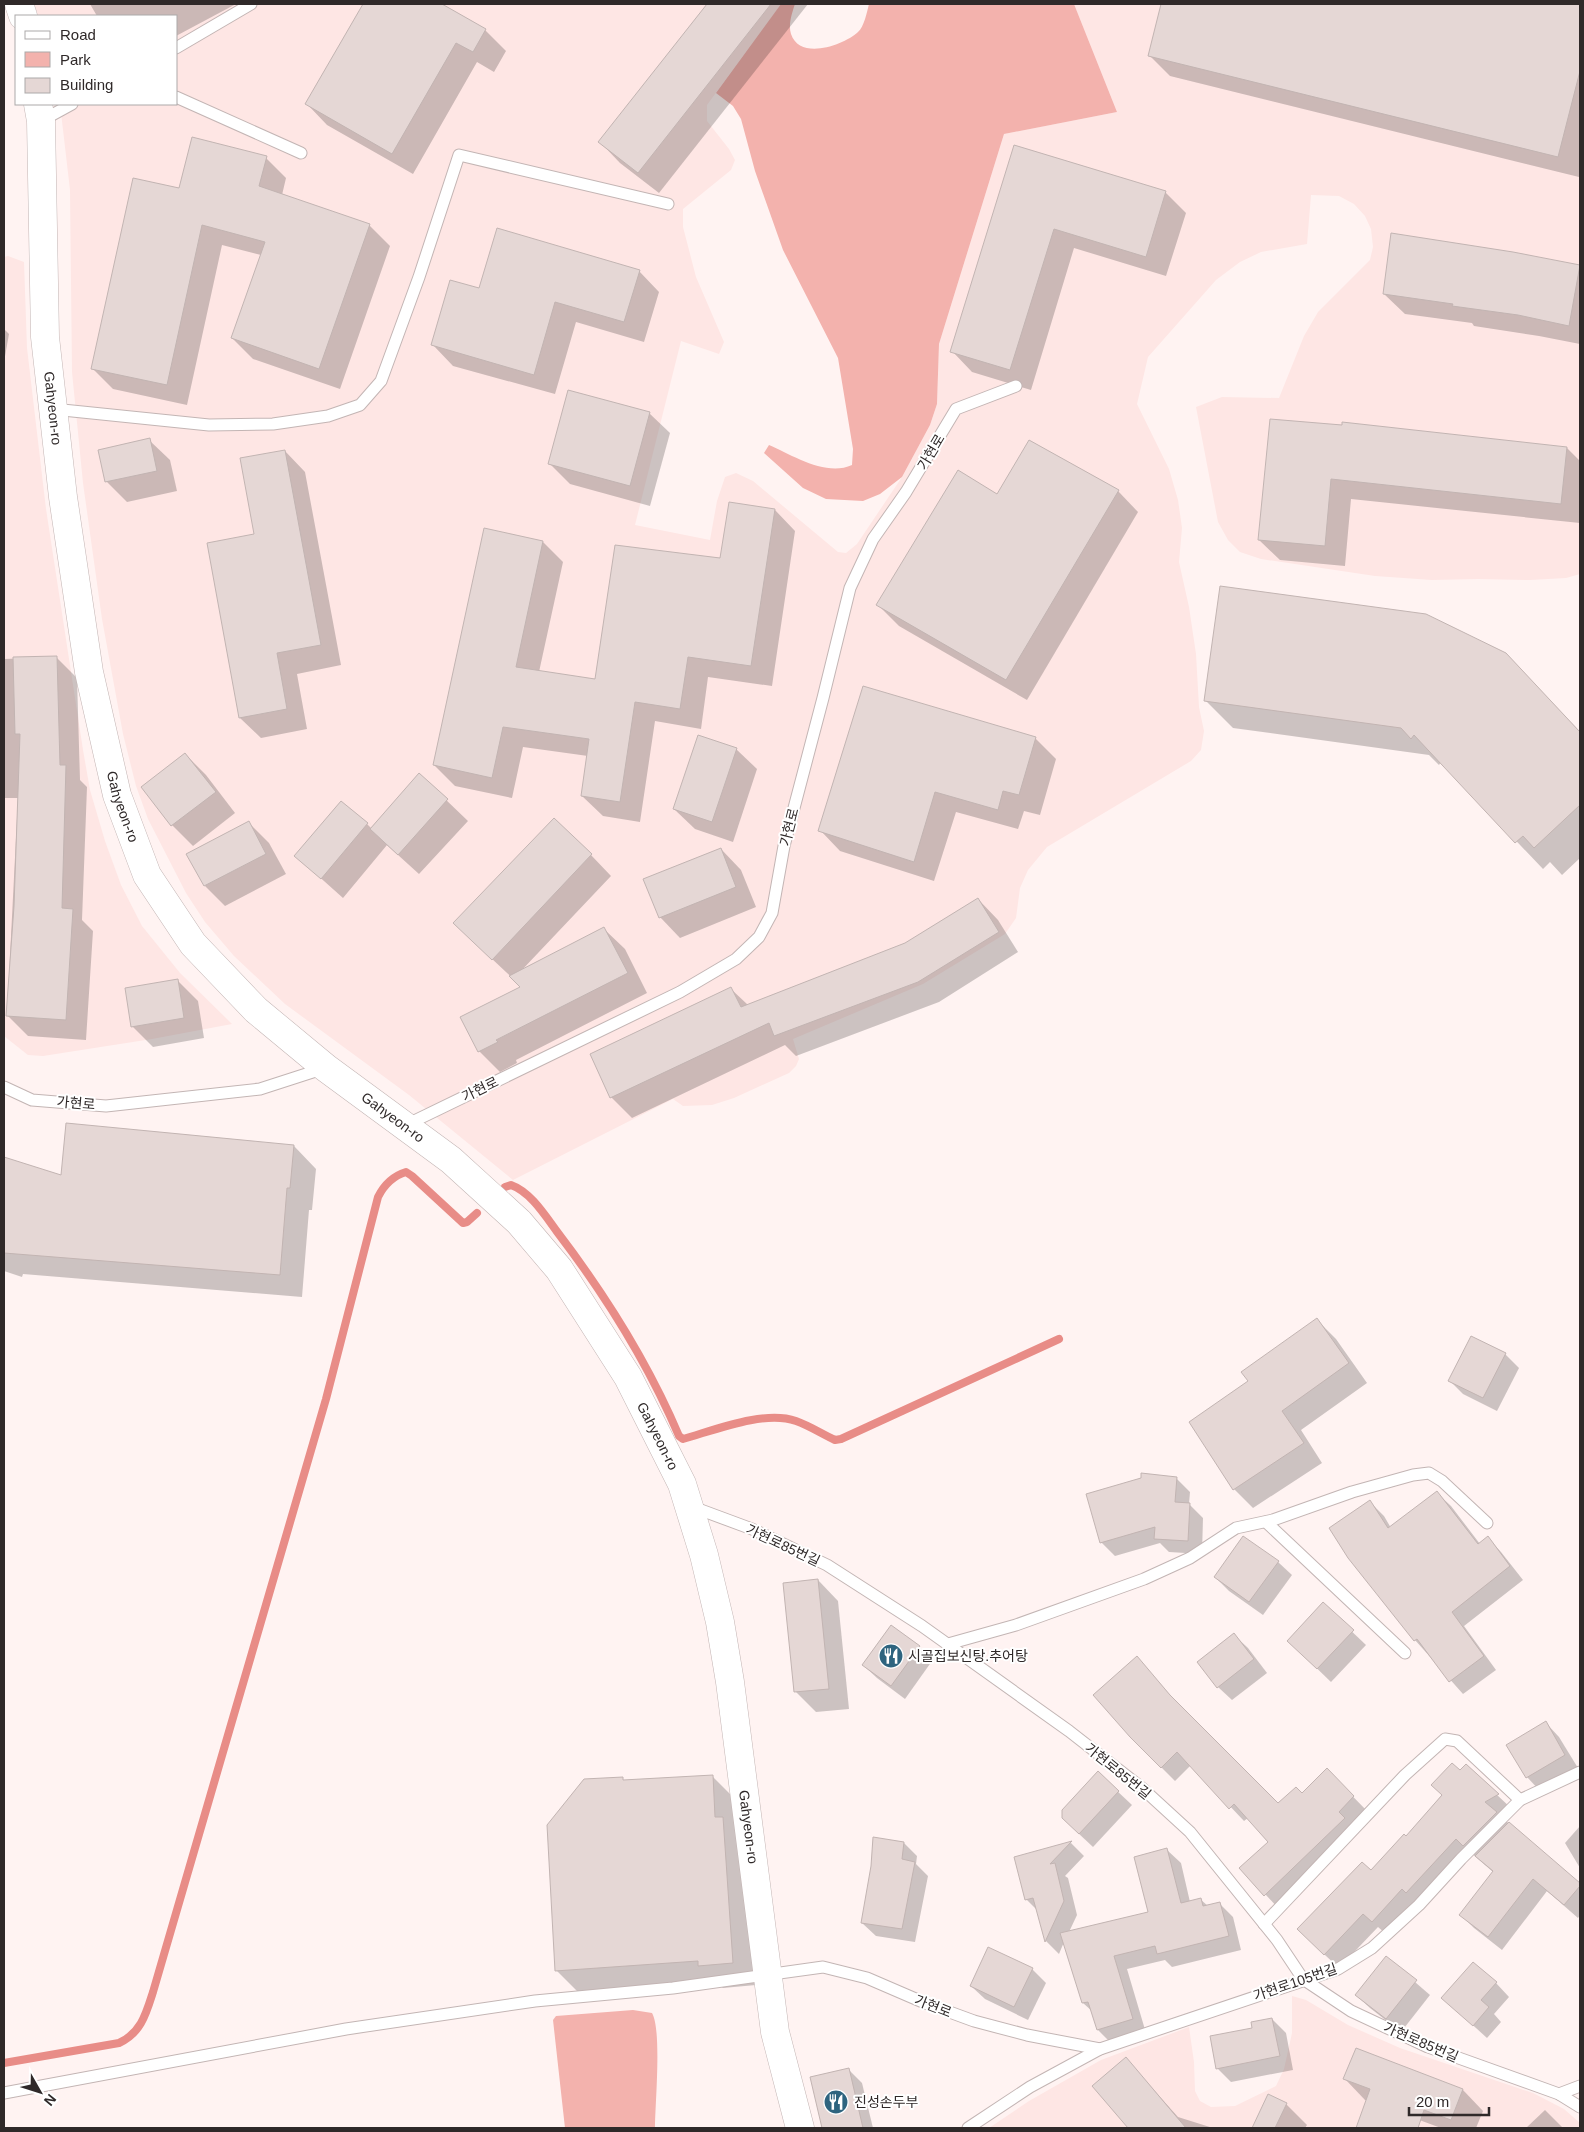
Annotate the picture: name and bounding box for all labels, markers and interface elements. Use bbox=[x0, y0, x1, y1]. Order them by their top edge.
legend bbox=[15, 15, 178, 105]
text: Road bbox=[60, 26, 96, 43]
text: Park bbox=[60, 51, 91, 68]
text: Building bbox=[60, 76, 113, 93]
street label: Gahyeon-ro bbox=[41, 371, 65, 446]
street label: 가현로 bbox=[914, 431, 948, 473]
street label: Gahyeon-ro bbox=[104, 769, 142, 844]
street label: 가현로 bbox=[777, 806, 801, 848]
street label: 가현로 bbox=[459, 1073, 501, 1105]
street label: Gahyeon-ro bbox=[358, 1089, 428, 1146]
street label: 가현로 bbox=[56, 1093, 96, 1113]
street label: Gahyeon-ro bbox=[634, 1399, 682, 1473]
street label: 가현로85번길 bbox=[743, 1521, 823, 1569]
restaurant icon: 시골집보신탕.추어탕 bbox=[878, 1643, 904, 1669]
place label: 시골집보신탕.추어탕 bbox=[908, 1648, 1028, 1664]
street label: 가현로85번길 bbox=[1082, 1740, 1154, 1802]
street label: Gahyeon-ro bbox=[736, 1789, 761, 1865]
street label: 가현로105번길 bbox=[1251, 1960, 1339, 2004]
street label: 가현로 bbox=[912, 1992, 954, 2020]
street label: 가현로85번길 bbox=[1381, 2019, 1461, 2065]
north arrow bbox=[15, 2067, 65, 2117]
scale bar bbox=[1409, 2084, 1489, 2116]
restaurant icon: 진성손두부 bbox=[823, 2089, 849, 2115]
text: N bbox=[41, 2091, 60, 2109]
text: 20 m bbox=[1416, 2093, 1449, 2110]
place label: 진성손두부 bbox=[854, 2094, 919, 2110]

